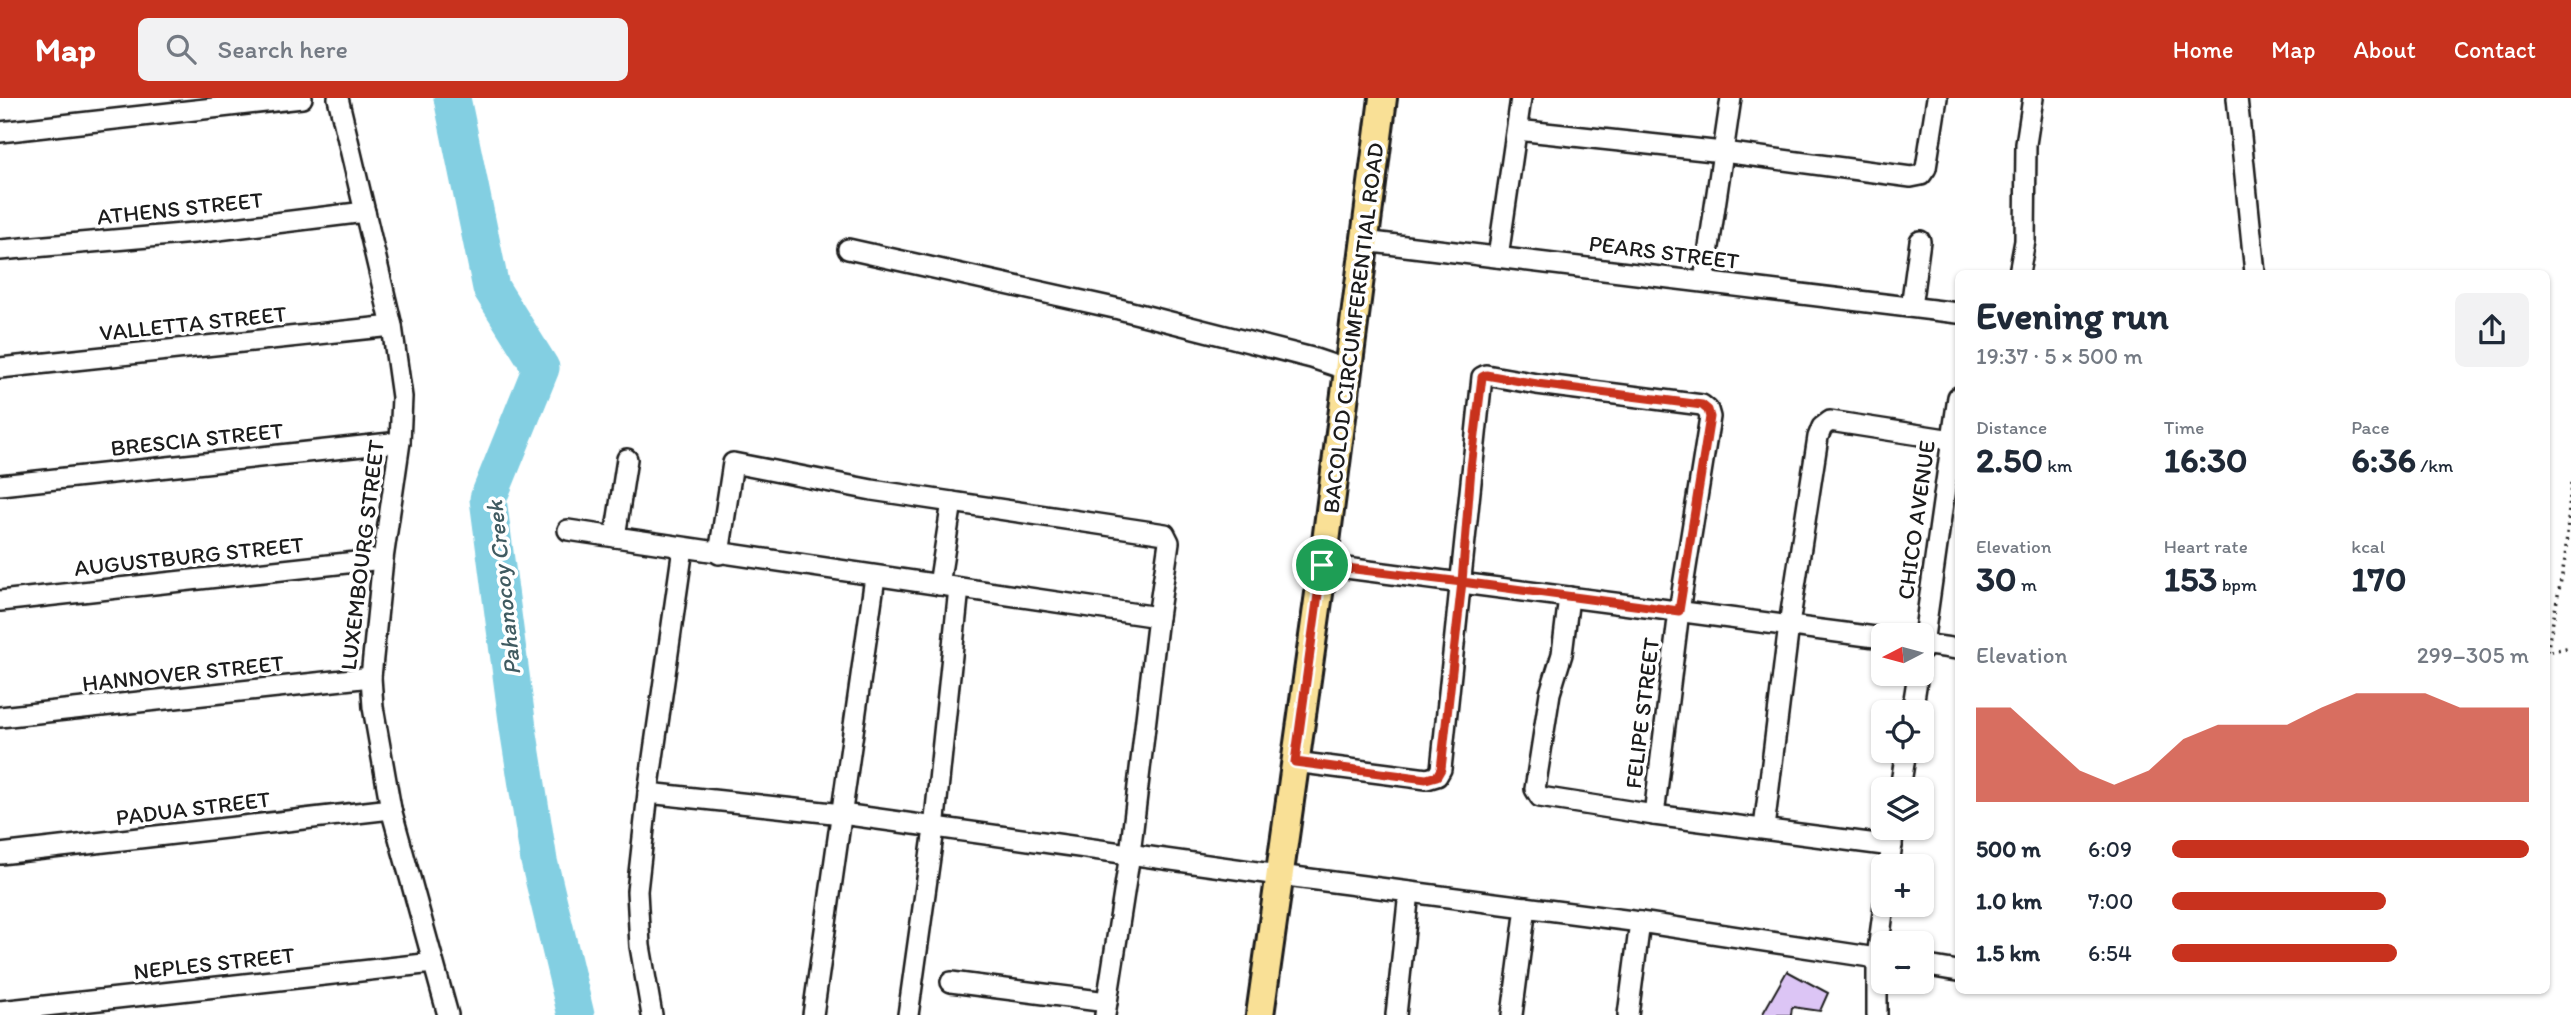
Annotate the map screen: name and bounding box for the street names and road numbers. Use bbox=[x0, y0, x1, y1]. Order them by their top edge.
street label: BACOLOD CIRCUMFERENTIAL ROAD bbox=[1316, 141, 1390, 515]
street label: ATHENS STREET bbox=[96, 185, 265, 231]
street label: PEARS STREET bbox=[1587, 229, 1741, 275]
street label: VALLETTA STREET bbox=[98, 299, 288, 347]
street label: BRESCIA STREET bbox=[109, 416, 285, 462]
street label: LUXEMBOURG STREET bbox=[334, 438, 390, 672]
street label: CHICO AVENUE bbox=[1891, 438, 1941, 601]
street label: AUGUSTBURG STREET bbox=[73, 530, 305, 582]
street label: FELIPE STREET bbox=[1619, 636, 1665, 790]
street label: HANNOVER STREET bbox=[81, 648, 285, 698]
street label: PADUA STREET bbox=[114, 785, 272, 831]
street label: NEPLES STREET bbox=[132, 941, 296, 985]

